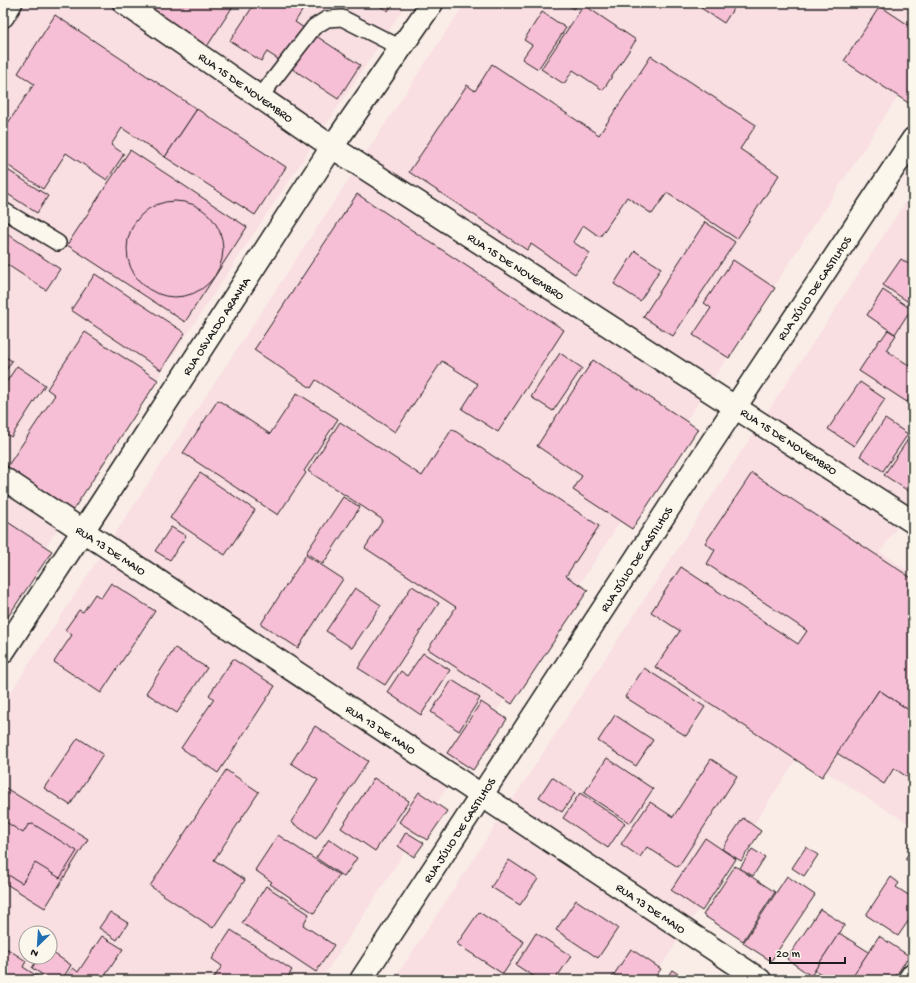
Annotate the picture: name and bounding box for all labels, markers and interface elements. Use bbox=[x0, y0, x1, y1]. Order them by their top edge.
street label: RUA 15 DE NOVEMBRO bbox=[195, 51, 295, 127]
street label: RUA 15 DE NOVEMBRO bbox=[464, 231, 566, 304]
street label: RUA JÚLIO DE CASTILHOS bbox=[776, 234, 856, 344]
street label: RUA OSVALDO ARANHA bbox=[181, 275, 255, 379]
street label: RUA 15 DE NOVEMBRO bbox=[737, 406, 839, 479]
street label: RUA JÚLIO DE CASTILHOS bbox=[598, 505, 677, 615]
street label: RUA 13 DE MAIO bbox=[72, 524, 148, 580]
street label: RUA 13 DE MAIO bbox=[342, 703, 418, 759]
street label: RUA JÚLIO DE CASTILHOS bbox=[421, 776, 500, 886]
street label: RUA 13 DE MAIO bbox=[613, 881, 687, 938]
north arrow bbox=[18, 925, 58, 965]
scale bar bbox=[770, 939, 845, 965]
text: N bbox=[29, 945, 40, 959]
text: 20 m bbox=[776, 948, 801, 962]

